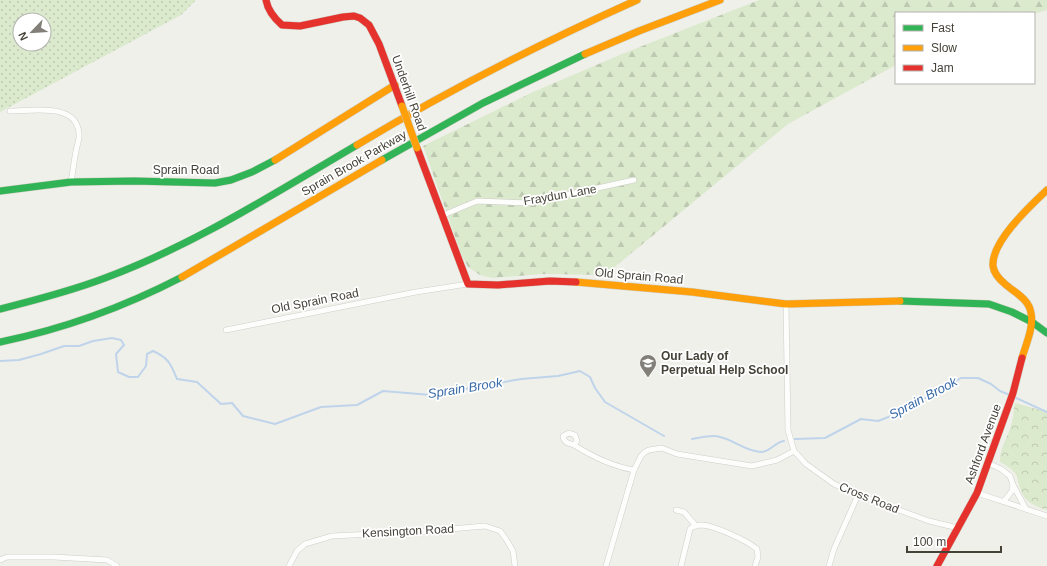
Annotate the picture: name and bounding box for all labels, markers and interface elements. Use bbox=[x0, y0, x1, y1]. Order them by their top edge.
north arrow bbox=[12, 12, 52, 52]
legend bbox=[895, 12, 1035, 84]
text: Fast bbox=[931, 21, 955, 35]
text: N bbox=[16, 30, 30, 42]
text: Slow bbox=[931, 41, 957, 55]
street label: Underhill Road bbox=[389, 53, 429, 133]
text: Jam bbox=[931, 61, 954, 75]
street label: Sprain Brook Parkway bbox=[299, 127, 409, 199]
street label: Sprain Road bbox=[153, 163, 219, 177]
street label: Fraydun Lane bbox=[522, 182, 598, 208]
street label: Old Sprain Road bbox=[594, 265, 684, 287]
street label: Old Sprain Road bbox=[270, 286, 360, 316]
place label: Our Lady of Perpetual Help School bbox=[661, 349, 788, 377]
school or university icon: Our Lady of Perpetual Help School bbox=[638, 353, 658, 378]
water label: Sprain Brook bbox=[886, 373, 961, 422]
water label: Sprain Brook bbox=[427, 374, 505, 401]
street label: Ashford Avenue bbox=[962, 402, 1004, 486]
street label: Cross Road bbox=[837, 480, 901, 516]
street label: Kensington Road bbox=[362, 522, 454, 540]
scale bar bbox=[907, 528, 1001, 554]
text: 100 m bbox=[913, 535, 946, 549]

